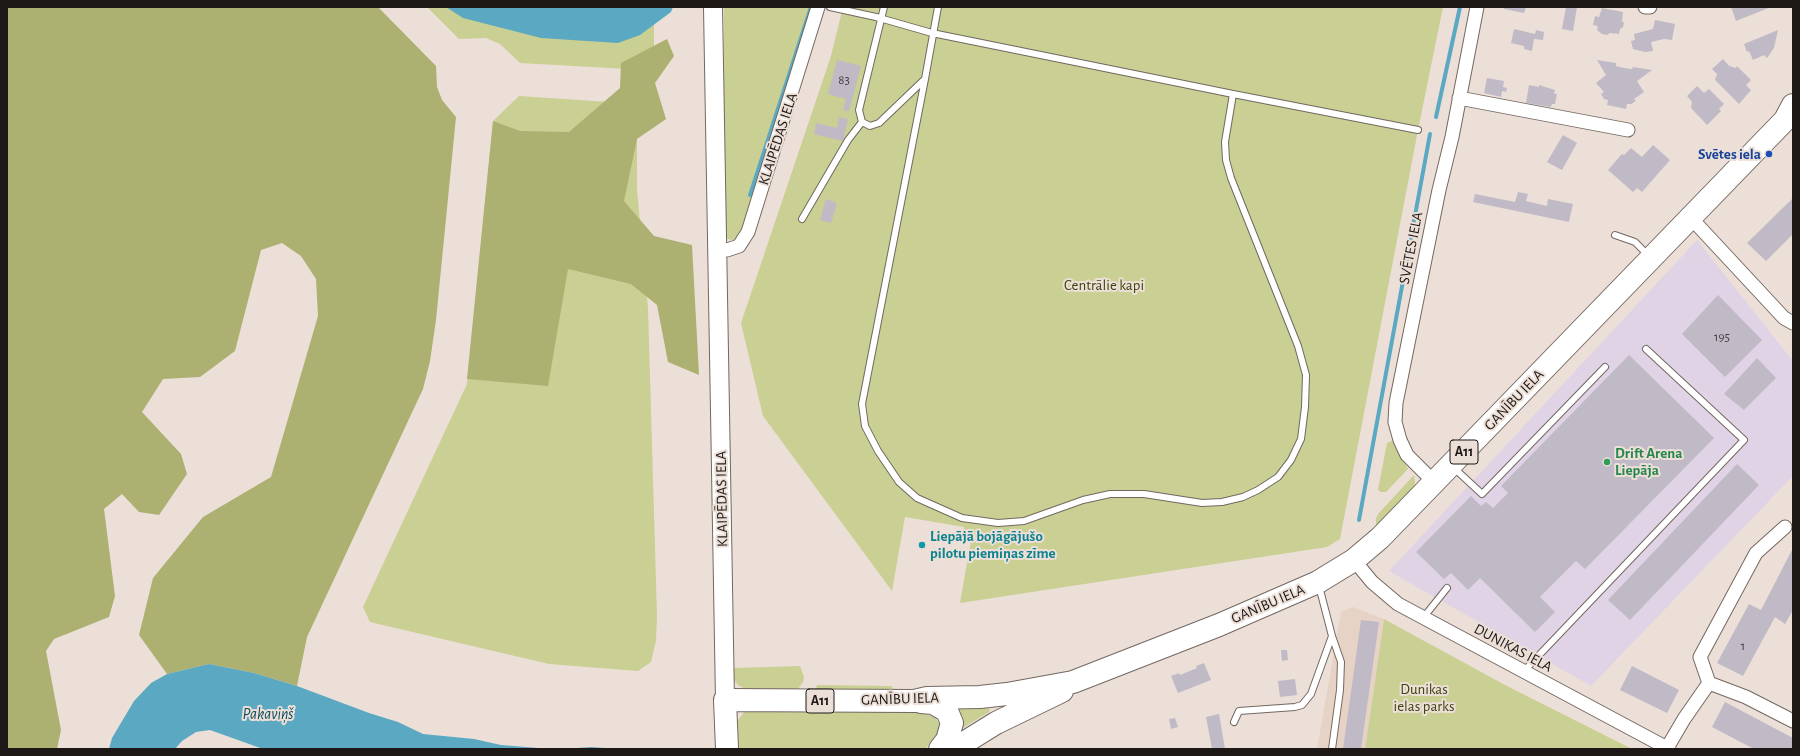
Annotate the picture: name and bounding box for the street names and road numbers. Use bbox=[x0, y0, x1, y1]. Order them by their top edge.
street label: KLAIPĒDAS IELA bbox=[755, 91, 801, 187]
street label: SVĒTES IELA bbox=[1395, 210, 1427, 286]
street label: GANĪBU IELA bbox=[1480, 366, 1548, 434]
road number: A11 bbox=[1450, 440, 1478, 464]
street label: KLAIPĒDAS IELA bbox=[712, 451, 732, 547]
street label: GANĪBU IELA bbox=[1229, 580, 1307, 628]
street label: DUNIKAS IELA bbox=[1471, 620, 1555, 676]
road number: A11 bbox=[806, 689, 834, 713]
street label: GANĪBU IELA bbox=[861, 689, 939, 709]

